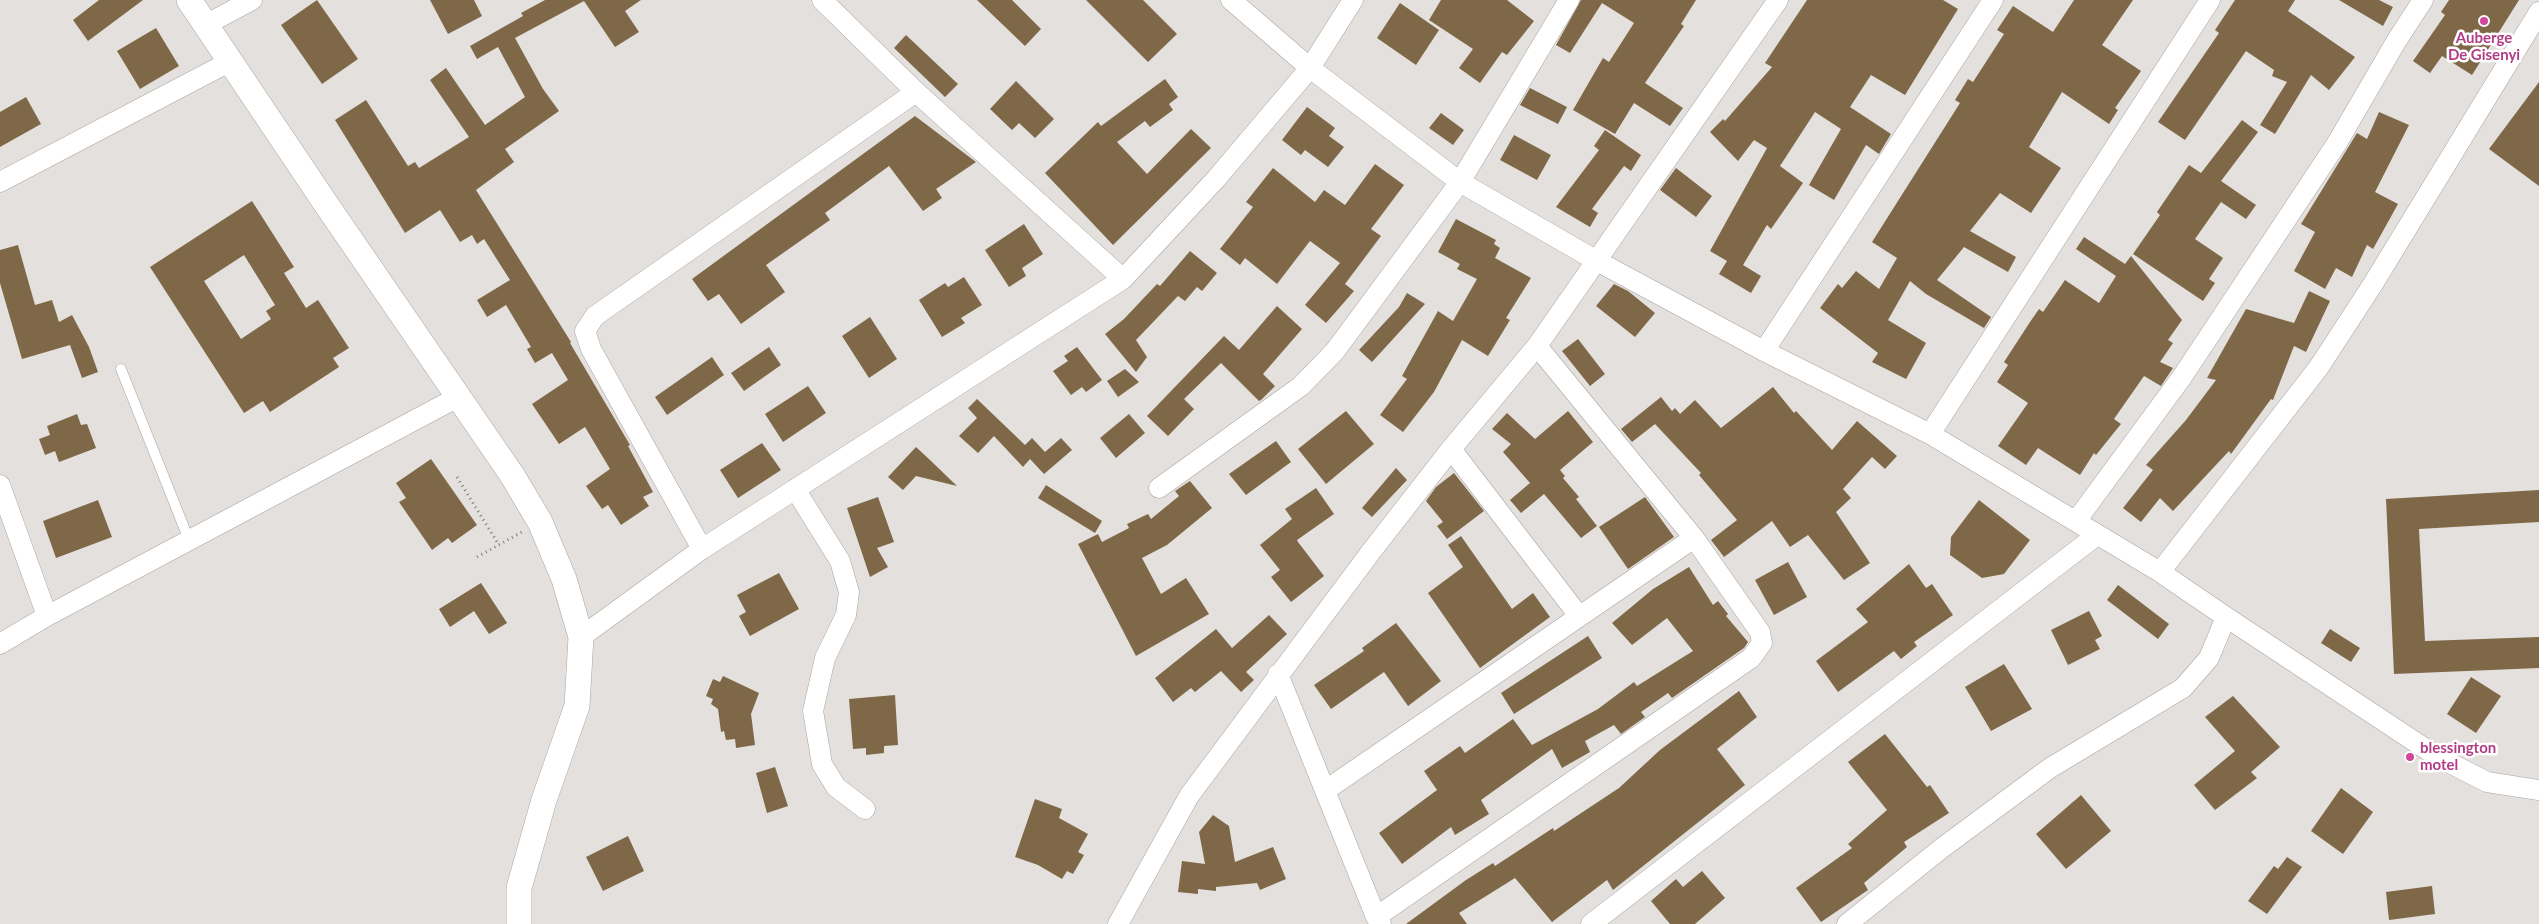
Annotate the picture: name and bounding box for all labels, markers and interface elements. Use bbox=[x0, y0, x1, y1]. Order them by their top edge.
marker: Auberge De Gisenyi bbox=[2478, 15, 2490, 27]
place label: Auberge De Gisenyi bbox=[2448, 29, 2520, 64]
place label: blessington motel bbox=[2420, 739, 2496, 774]
marker: blessington motel bbox=[2404, 751, 2416, 763]

